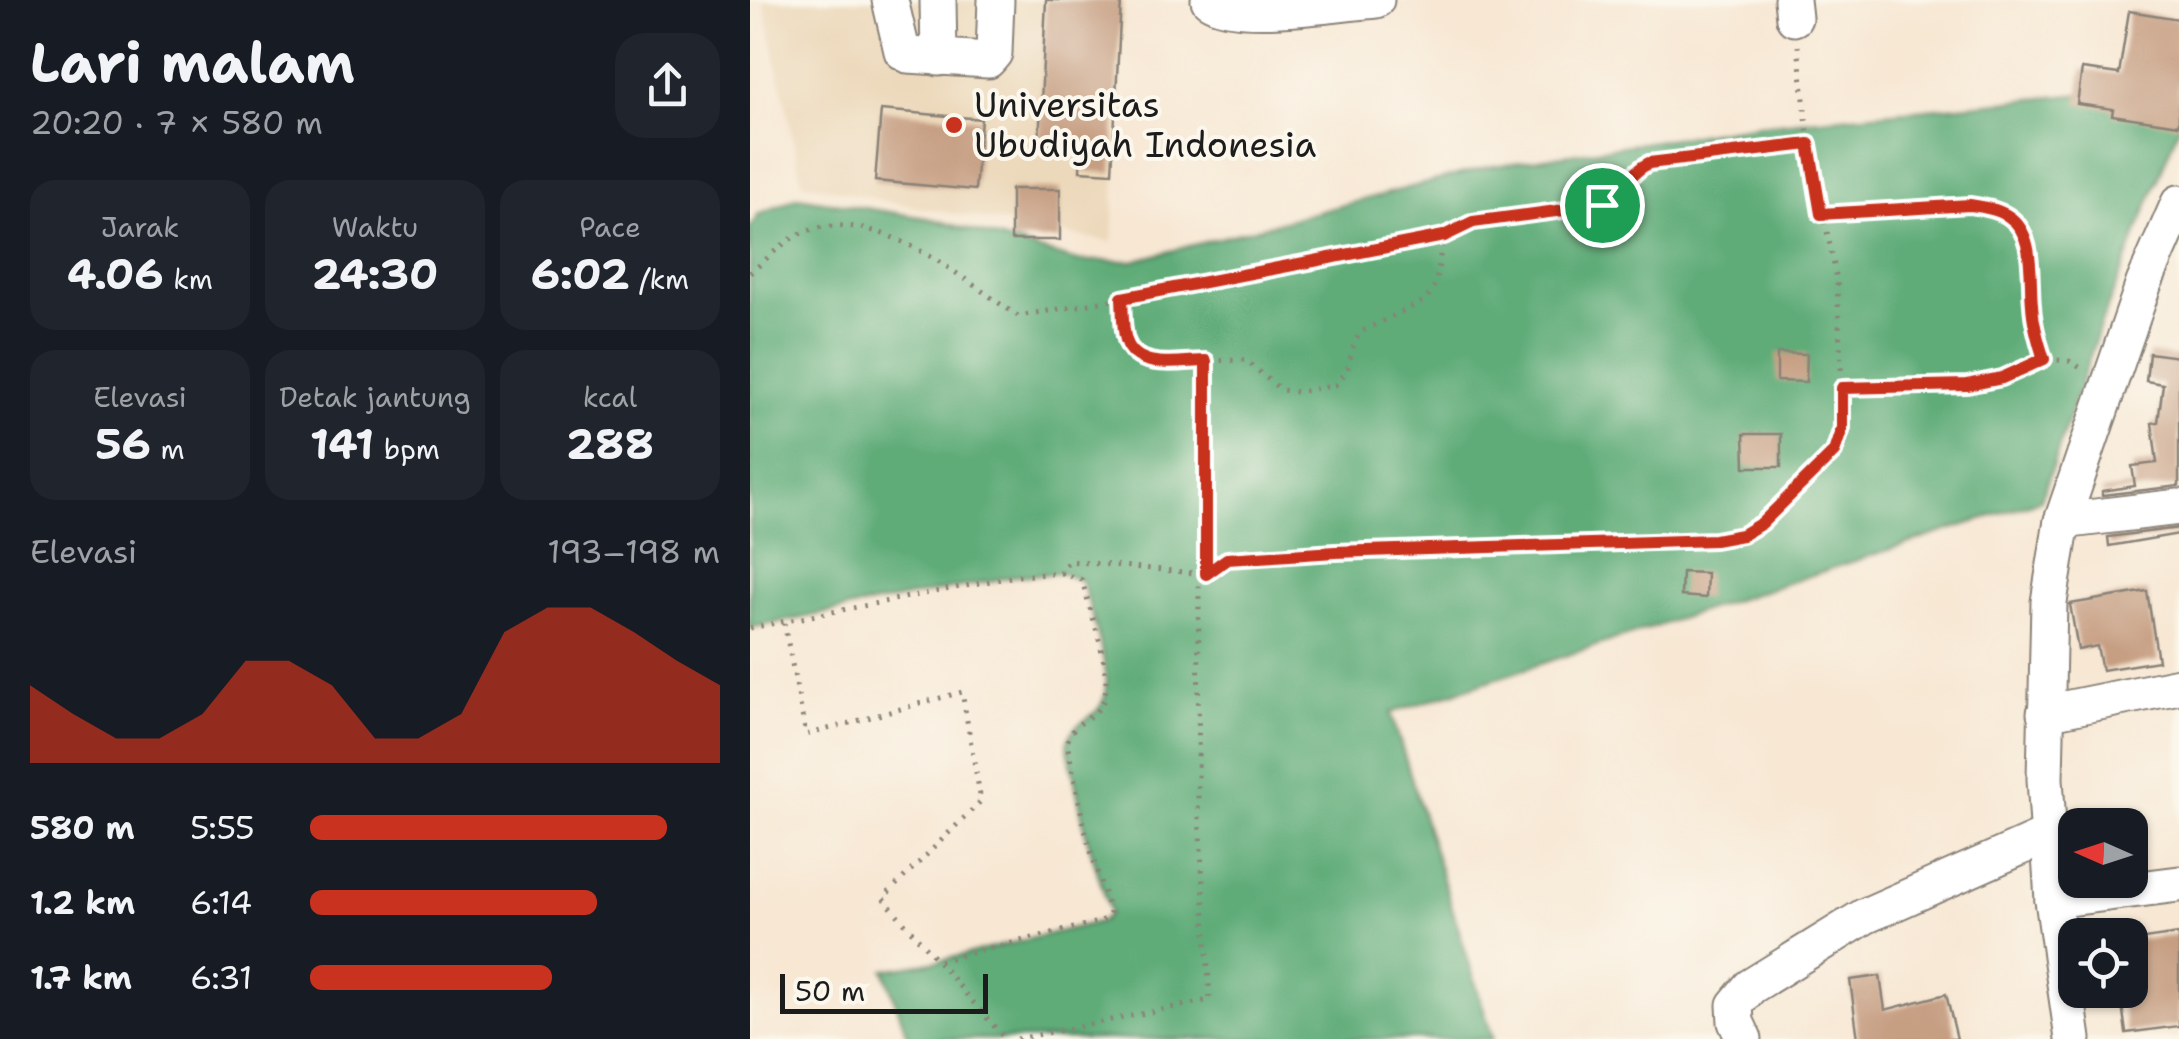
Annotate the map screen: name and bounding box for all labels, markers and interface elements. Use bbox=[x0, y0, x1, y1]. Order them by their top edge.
text: Lari malam bbox=[30, 26, 355, 100]
button: share bbox=[615, 33, 720, 138]
place label: Universitas Ubudiyah Indonesia bbox=[974, 81, 1316, 168]
text: 20:20 · 7 × 580 m bbox=[30, 101, 323, 144]
marker: Universitas Ubudiyah Indonesia bbox=[943, 114, 965, 136]
pin bbox=[1560, 163, 1645, 248]
icon: arrive bbox=[1575, 178, 1630, 233]
text: Jarak bbox=[101, 208, 179, 246]
text: Waktu bbox=[332, 208, 418, 246]
text: Pace bbox=[579, 208, 641, 246]
text: 4.06 bbox=[67, 246, 164, 302]
text: 24:30 bbox=[312, 246, 438, 302]
text: 6:02 bbox=[531, 246, 630, 302]
text: km bbox=[164, 260, 213, 298]
text: /km bbox=[630, 260, 689, 298]
text: Elevasi bbox=[93, 378, 187, 416]
text: Detak jantung bbox=[279, 378, 471, 416]
text: kcal bbox=[583, 378, 637, 416]
text: 56 bbox=[95, 416, 151, 472]
text: 141 bbox=[310, 416, 374, 472]
text: 288 bbox=[566, 416, 654, 472]
text: m bbox=[151, 430, 185, 468]
text: bpm bbox=[374, 430, 440, 468]
text: Elevasi bbox=[30, 530, 137, 573]
text: 193–198 m bbox=[547, 530, 720, 573]
text: 580 m bbox=[30, 806, 135, 849]
text: 5:55 bbox=[190, 806, 255, 849]
north arrow bbox=[2058, 808, 2148, 898]
map controls bbox=[2058, 808, 2148, 1008]
text: 1.2 km bbox=[30, 881, 135, 924]
text: 6:14 bbox=[190, 881, 252, 924]
button: locate bbox=[2058, 918, 2148, 1008]
text: 1.7 km bbox=[30, 956, 132, 999]
text: 6:31 bbox=[190, 956, 252, 999]
scale bar bbox=[780, 969, 988, 1014]
text: 50 m bbox=[795, 972, 865, 1010]

